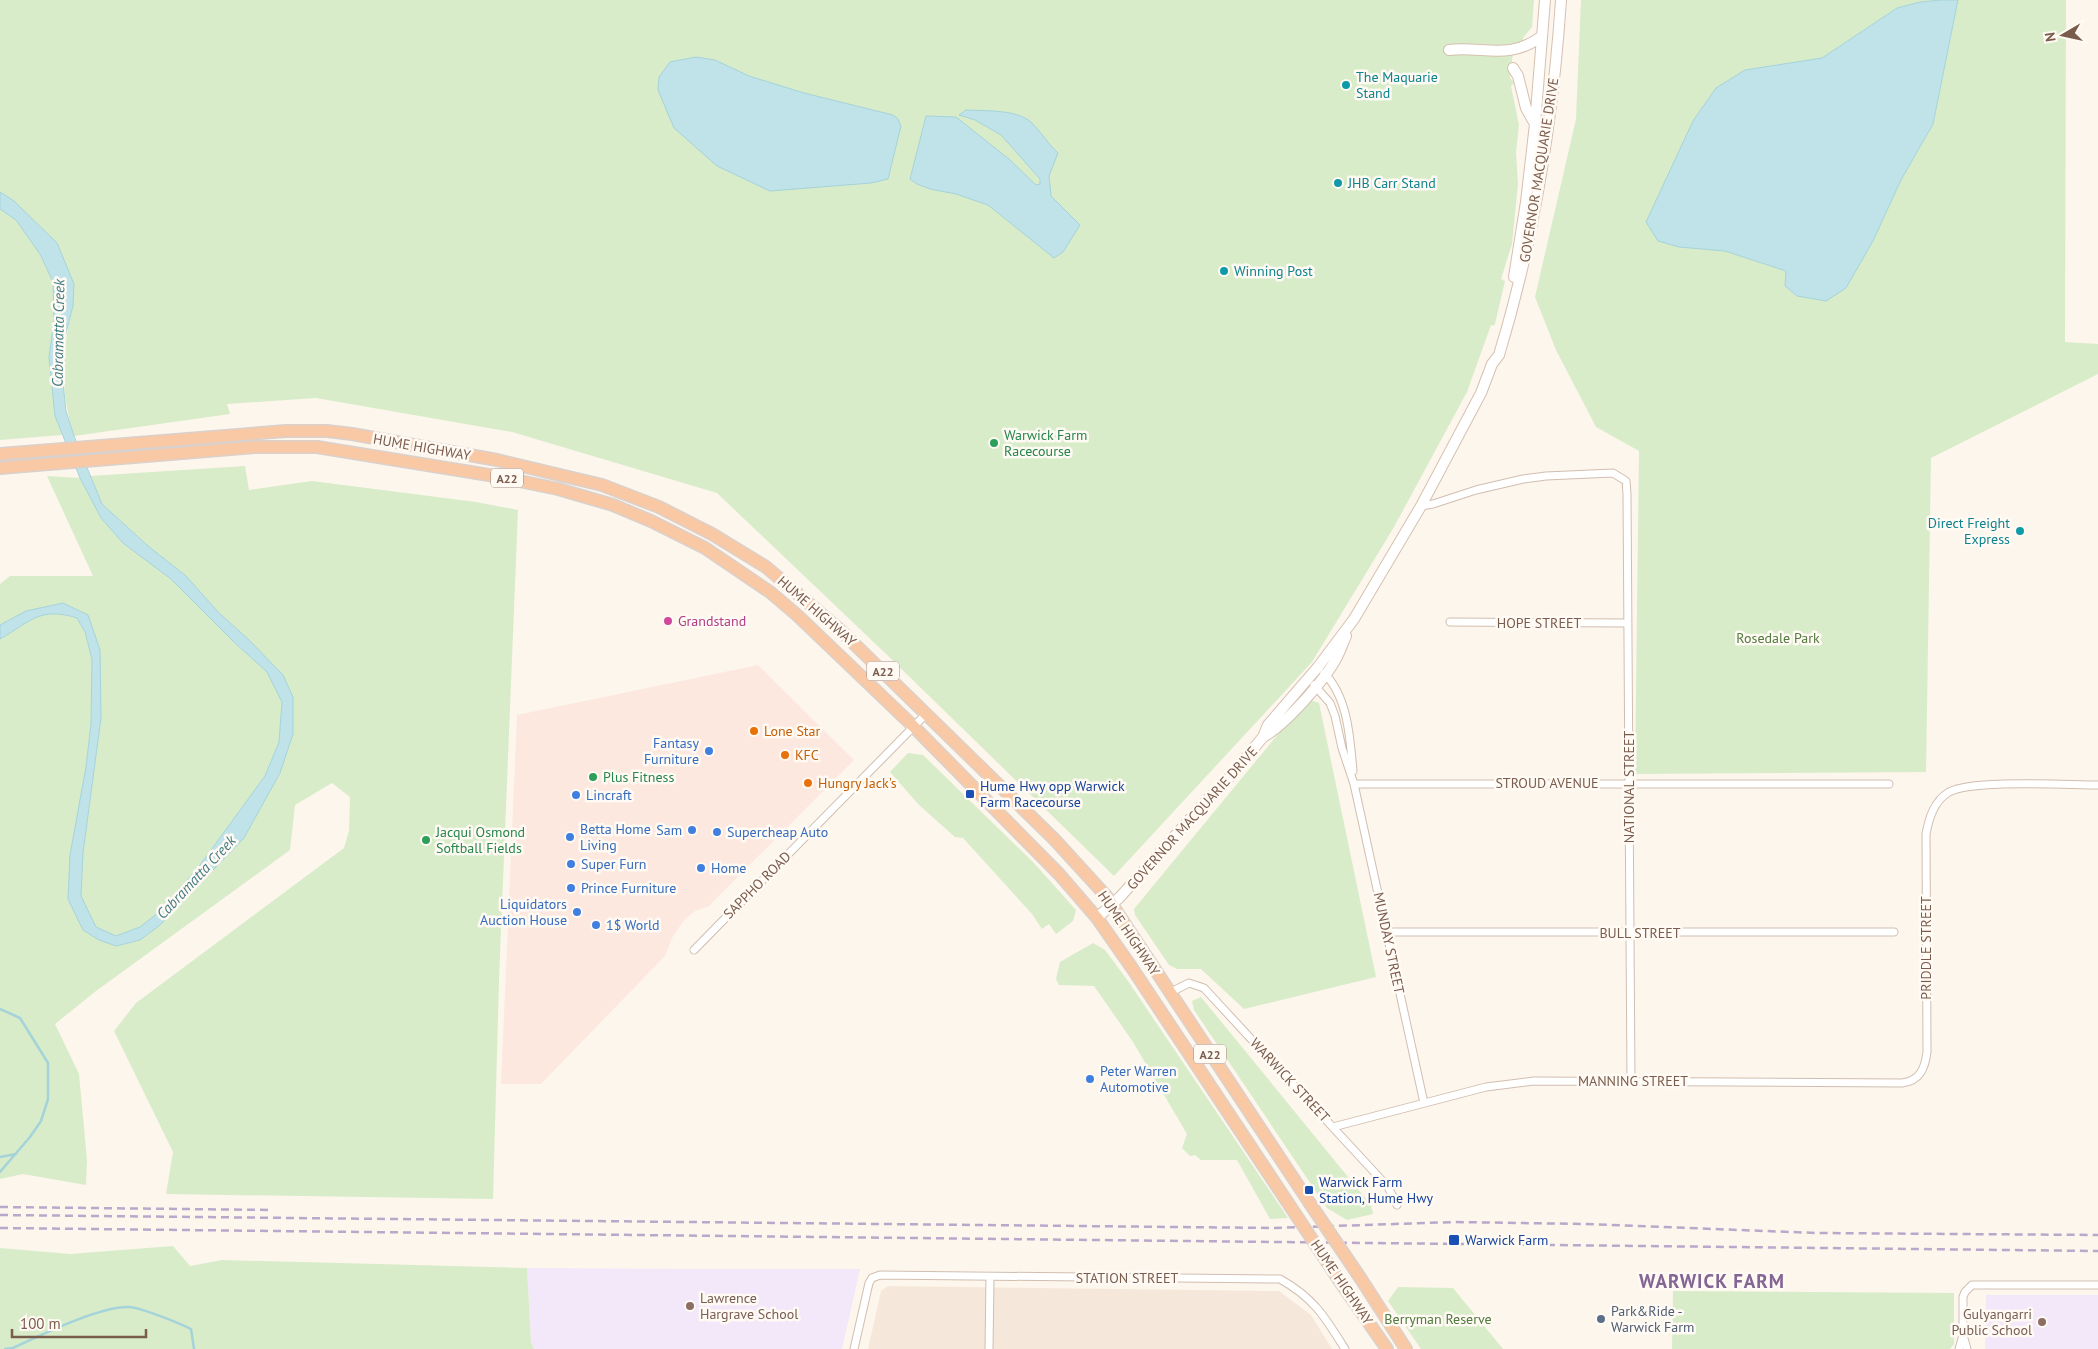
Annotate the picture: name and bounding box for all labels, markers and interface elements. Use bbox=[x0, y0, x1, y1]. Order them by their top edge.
north arrow bbox=[2038, 10, 2088, 60]
text: N bbox=[2041, 31, 2060, 43]
place label: The Maquarie Stand bbox=[1356, 68, 1438, 102]
street label: GOVERNOR MACQUARIE DRIVE bbox=[1516, 76, 1562, 264]
marker: The Maquarie Stand bbox=[1340, 79, 1352, 91]
place label: JHB Carr Stand bbox=[1347, 174, 1436, 192]
marker: JHB Carr Stand bbox=[1332, 177, 1344, 189]
place label: Winning Post bbox=[1234, 262, 1313, 280]
marker: Winning Post bbox=[1218, 265, 1230, 277]
water label: Cabramatta Creek bbox=[48, 278, 68, 387]
place label: Warwick Farm Racecourse bbox=[1004, 426, 1087, 460]
street label: HUME HIGHWAY bbox=[372, 430, 472, 464]
marker: Warwick Farm Racecourse bbox=[988, 437, 1000, 449]
road number: A22 bbox=[491, 468, 523, 488]
place label: Direct Freight Express bbox=[1928, 514, 2010, 548]
marker: Direct Freight Express bbox=[2014, 525, 2026, 537]
street label: HUME HIGHWAY bbox=[774, 572, 860, 650]
place label: Grandstand bbox=[678, 612, 746, 630]
street label: HOPE STREET bbox=[1497, 614, 1581, 632]
marker: Grandstand bbox=[662, 615, 674, 627]
park label: Rosedale Park bbox=[1736, 629, 1820, 647]
road number: A22 bbox=[867, 661, 899, 680]
place label: Lone Star bbox=[764, 722, 821, 740]
marker: Lone Star bbox=[748, 725, 760, 737]
street label: NATIONAL STREET bbox=[1620, 731, 1638, 843]
place label: Fantasy Furniture bbox=[644, 734, 699, 768]
street label: GOVERNOR MACQUARIE DRIVE bbox=[1123, 743, 1261, 893]
marker: Fantasy Furniture bbox=[703, 745, 715, 757]
place label: KFC bbox=[795, 746, 819, 764]
marker: KFC bbox=[779, 749, 791, 761]
place label: Plus Fitness bbox=[603, 768, 674, 786]
marker: Plus Fitness bbox=[587, 771, 599, 783]
place label: Hungry Jack's bbox=[818, 774, 897, 792]
street label: STROUD AVENUE bbox=[1495, 774, 1599, 792]
marker: Hungry Jack's bbox=[802, 777, 814, 789]
place label: Hume Hwy opp Warwick Farm Racecourse bbox=[980, 777, 1125, 811]
place label: Lincraft bbox=[586, 786, 632, 804]
marker: Hume Hwy opp Warwick Farm Racecourse bbox=[964, 788, 976, 800]
marker: Lincraft bbox=[570, 789, 582, 801]
place label: Betta Home Living bbox=[580, 820, 651, 854]
place label: Sam bbox=[656, 821, 682, 839]
place label: Jacqui Osmond Softball Fields bbox=[435, 823, 525, 857]
place label: Supercheap Auto bbox=[727, 823, 828, 841]
marker: Sam bbox=[686, 824, 698, 836]
marker: Supercheap Auto bbox=[711, 826, 723, 838]
water label: Cabramatta Creek bbox=[152, 830, 240, 923]
marker: Betta Home Living bbox=[564, 831, 576, 843]
marker: Jacqui Osmond Softball Fields bbox=[420, 834, 432, 846]
street label: SAPPHO ROAD bbox=[719, 847, 795, 923]
place label: Super Furn bbox=[581, 855, 646, 873]
marker: Super Furn bbox=[565, 858, 577, 870]
place label: Home bbox=[711, 859, 746, 877]
marker: Home bbox=[695, 862, 707, 874]
place label: Prince Furniture bbox=[581, 879, 676, 897]
marker: Prince Furniture bbox=[565, 882, 577, 894]
street label: HUME HIGHWAY bbox=[1094, 887, 1164, 979]
street label: MUNDAY STREET bbox=[1369, 891, 1409, 996]
place label: Liquidators Auction House bbox=[480, 895, 567, 929]
street label: PRIDDLE STREET bbox=[1917, 896, 1935, 1000]
marker: Liquidators Auction House bbox=[571, 906, 583, 918]
place label: 1$ World bbox=[606, 916, 660, 934]
marker: 1$ World bbox=[590, 919, 602, 931]
street label: BULL STREET bbox=[1599, 924, 1681, 942]
street label: WARWICK STREET bbox=[1246, 1034, 1334, 1126]
road number: A22 bbox=[1194, 1044, 1226, 1064]
place label: Peter Warren Automotive bbox=[1100, 1062, 1177, 1096]
street label: MANNING STREET bbox=[1578, 1072, 1688, 1090]
marker: Peter Warren Automotive bbox=[1084, 1073, 1096, 1085]
place label: Warwick Farm Station, Hume Hwy bbox=[1319, 1173, 1434, 1207]
marker: Warwick Farm Station, Hume Hwy bbox=[1303, 1184, 1315, 1196]
place label: Warwick Farm bbox=[1465, 1231, 1548, 1249]
marker: Warwick Farm bbox=[1447, 1233, 1461, 1247]
street label: HUME HIGHWAY bbox=[1307, 1236, 1377, 1328]
street label: STATION STREET bbox=[1076, 1269, 1178, 1287]
district label: WARWICK FARM bbox=[1639, 1269, 1785, 1293]
place label: Lawrence Hargrave School bbox=[700, 1289, 798, 1323]
marker: Lawrence Hargrave School bbox=[684, 1300, 696, 1312]
place label: Park&Ride - Warwick Farm bbox=[1611, 1302, 1694, 1336]
place label: Gulyangarri Public School bbox=[1952, 1305, 2032, 1339]
scale bar bbox=[12, 1306, 146, 1338]
park label: Berryman Reserve bbox=[1384, 1310, 1492, 1328]
marker: Park&Ride - Warwick Farm bbox=[1595, 1313, 1607, 1325]
text: 100 m bbox=[20, 1314, 61, 1333]
marker: Gulyangarri Public School bbox=[2036, 1316, 2048, 1328]

